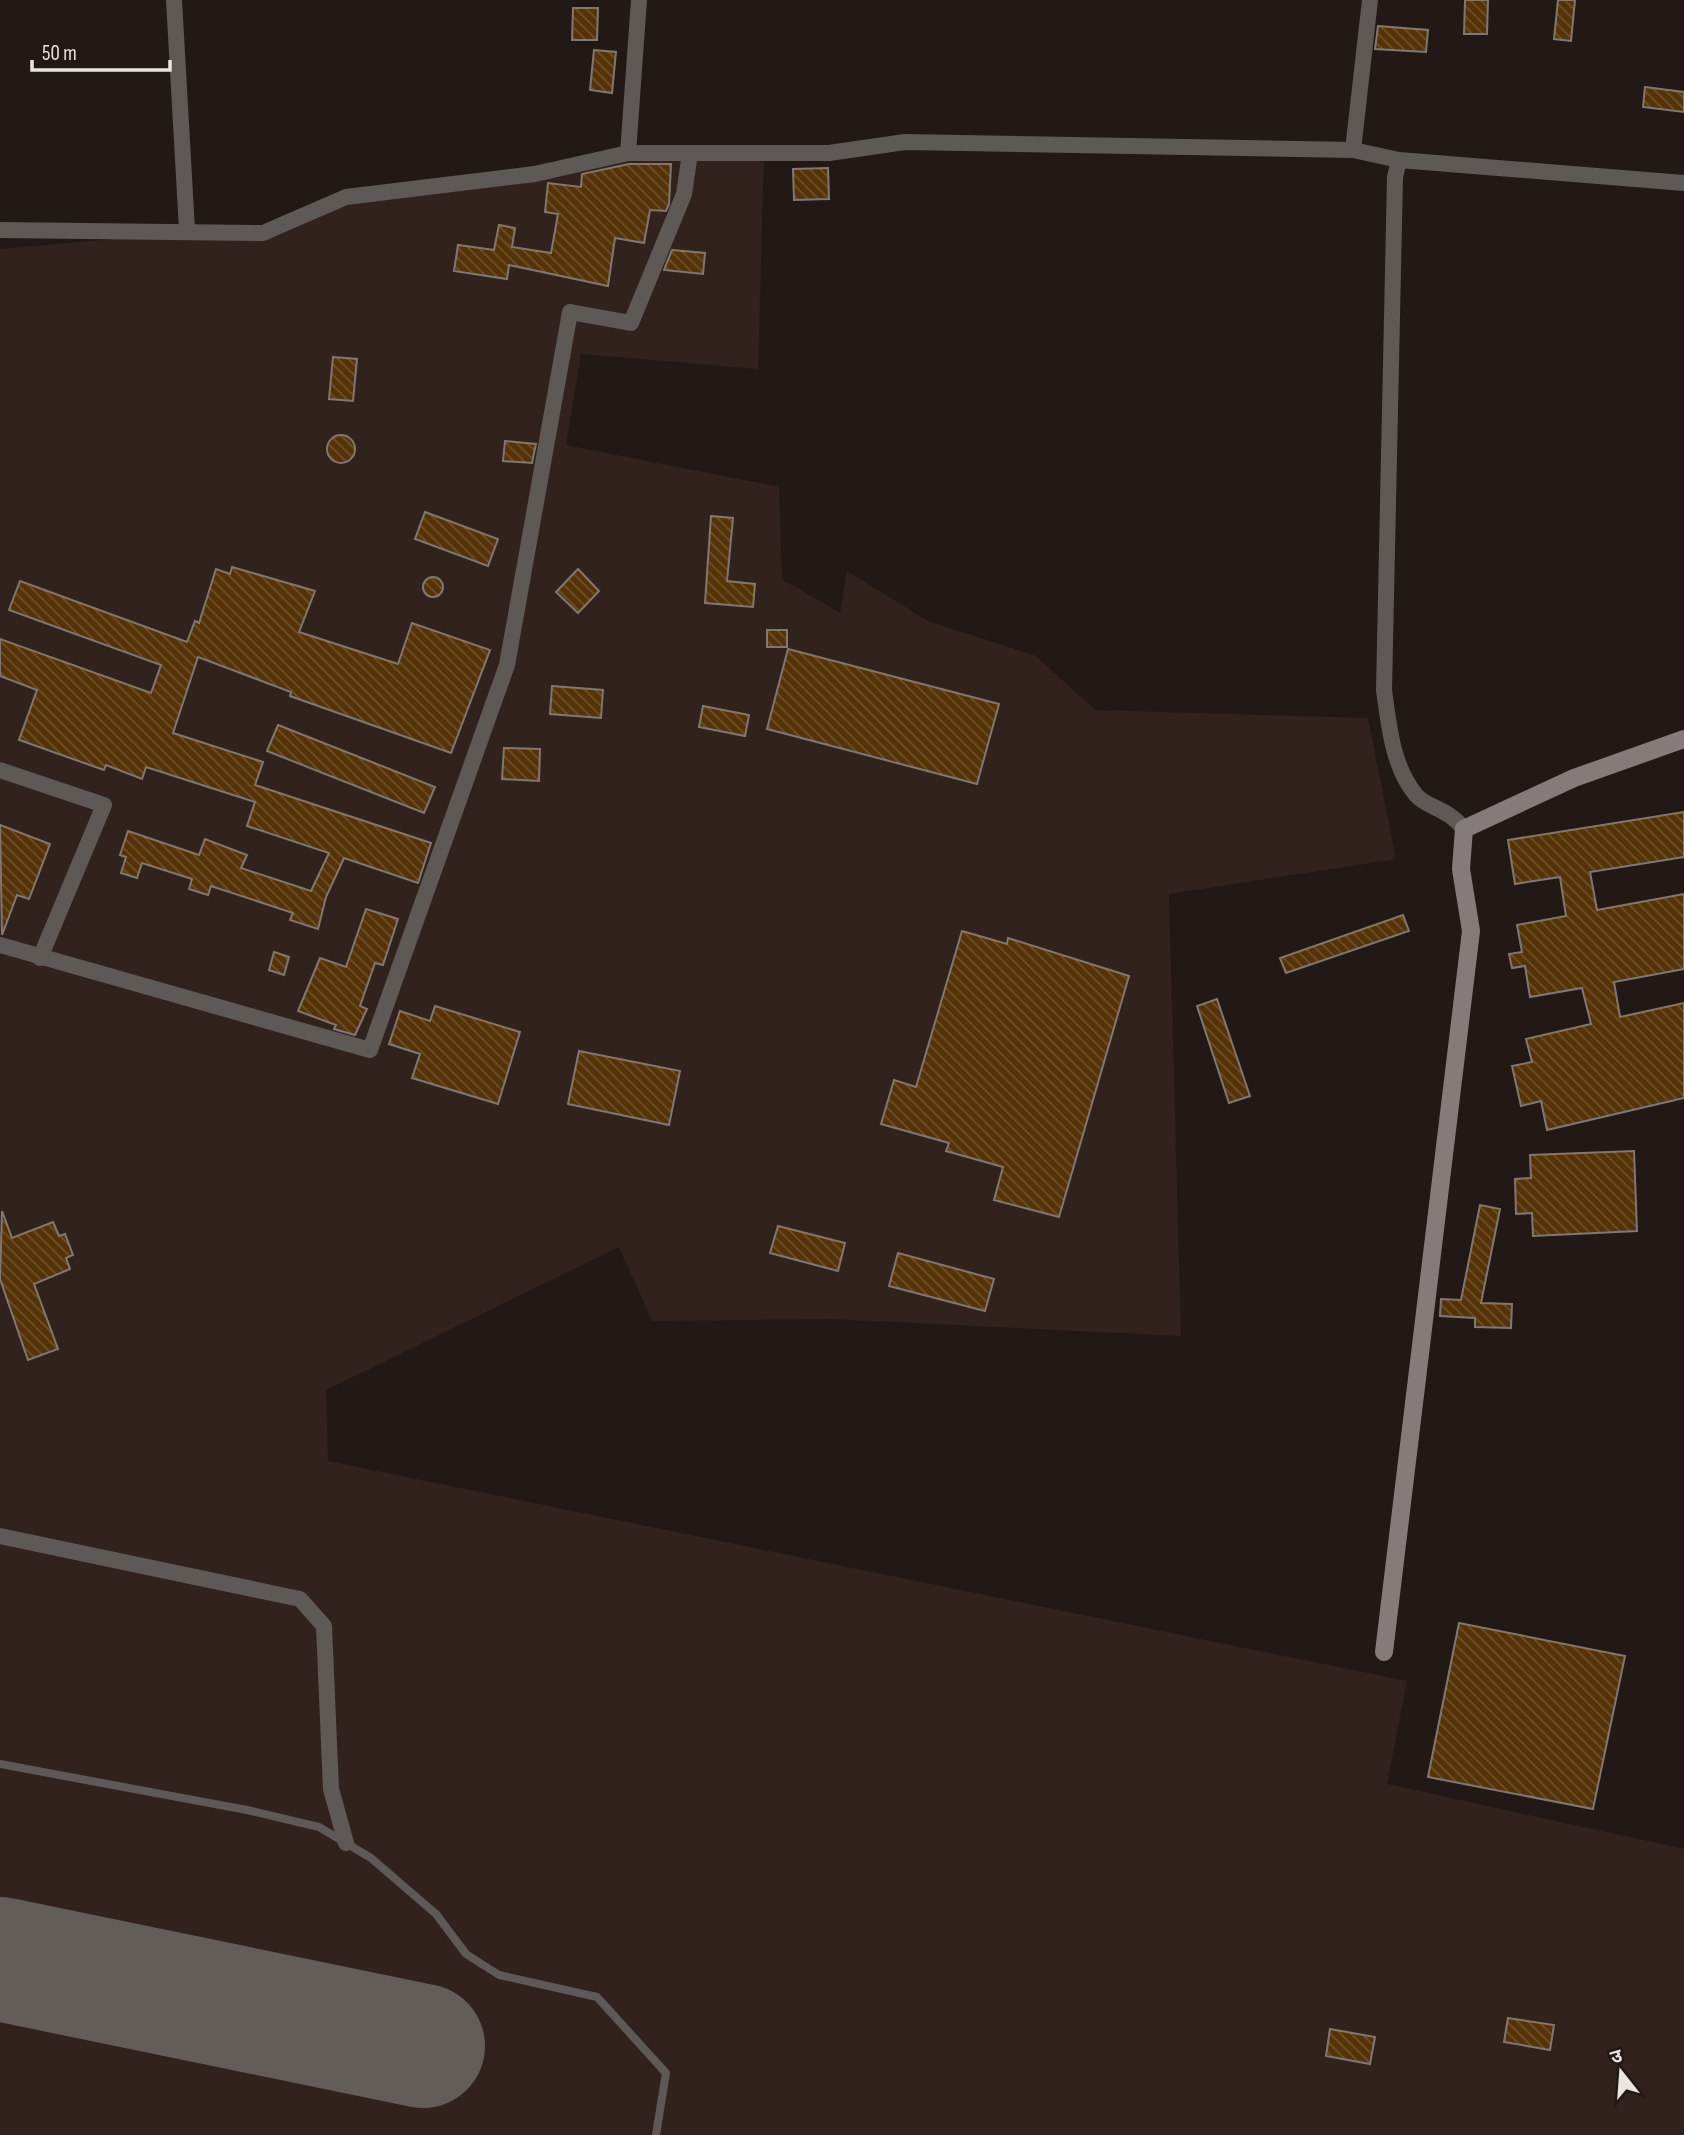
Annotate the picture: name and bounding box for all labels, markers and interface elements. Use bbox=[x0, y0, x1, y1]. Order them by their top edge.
scale bar bbox=[32, 28, 170, 72]
text: 50 m bbox=[42, 41, 77, 66]
north arrow bbox=[1586, 2037, 1656, 2107]
text: उ bbox=[1608, 2044, 1626, 2070]

